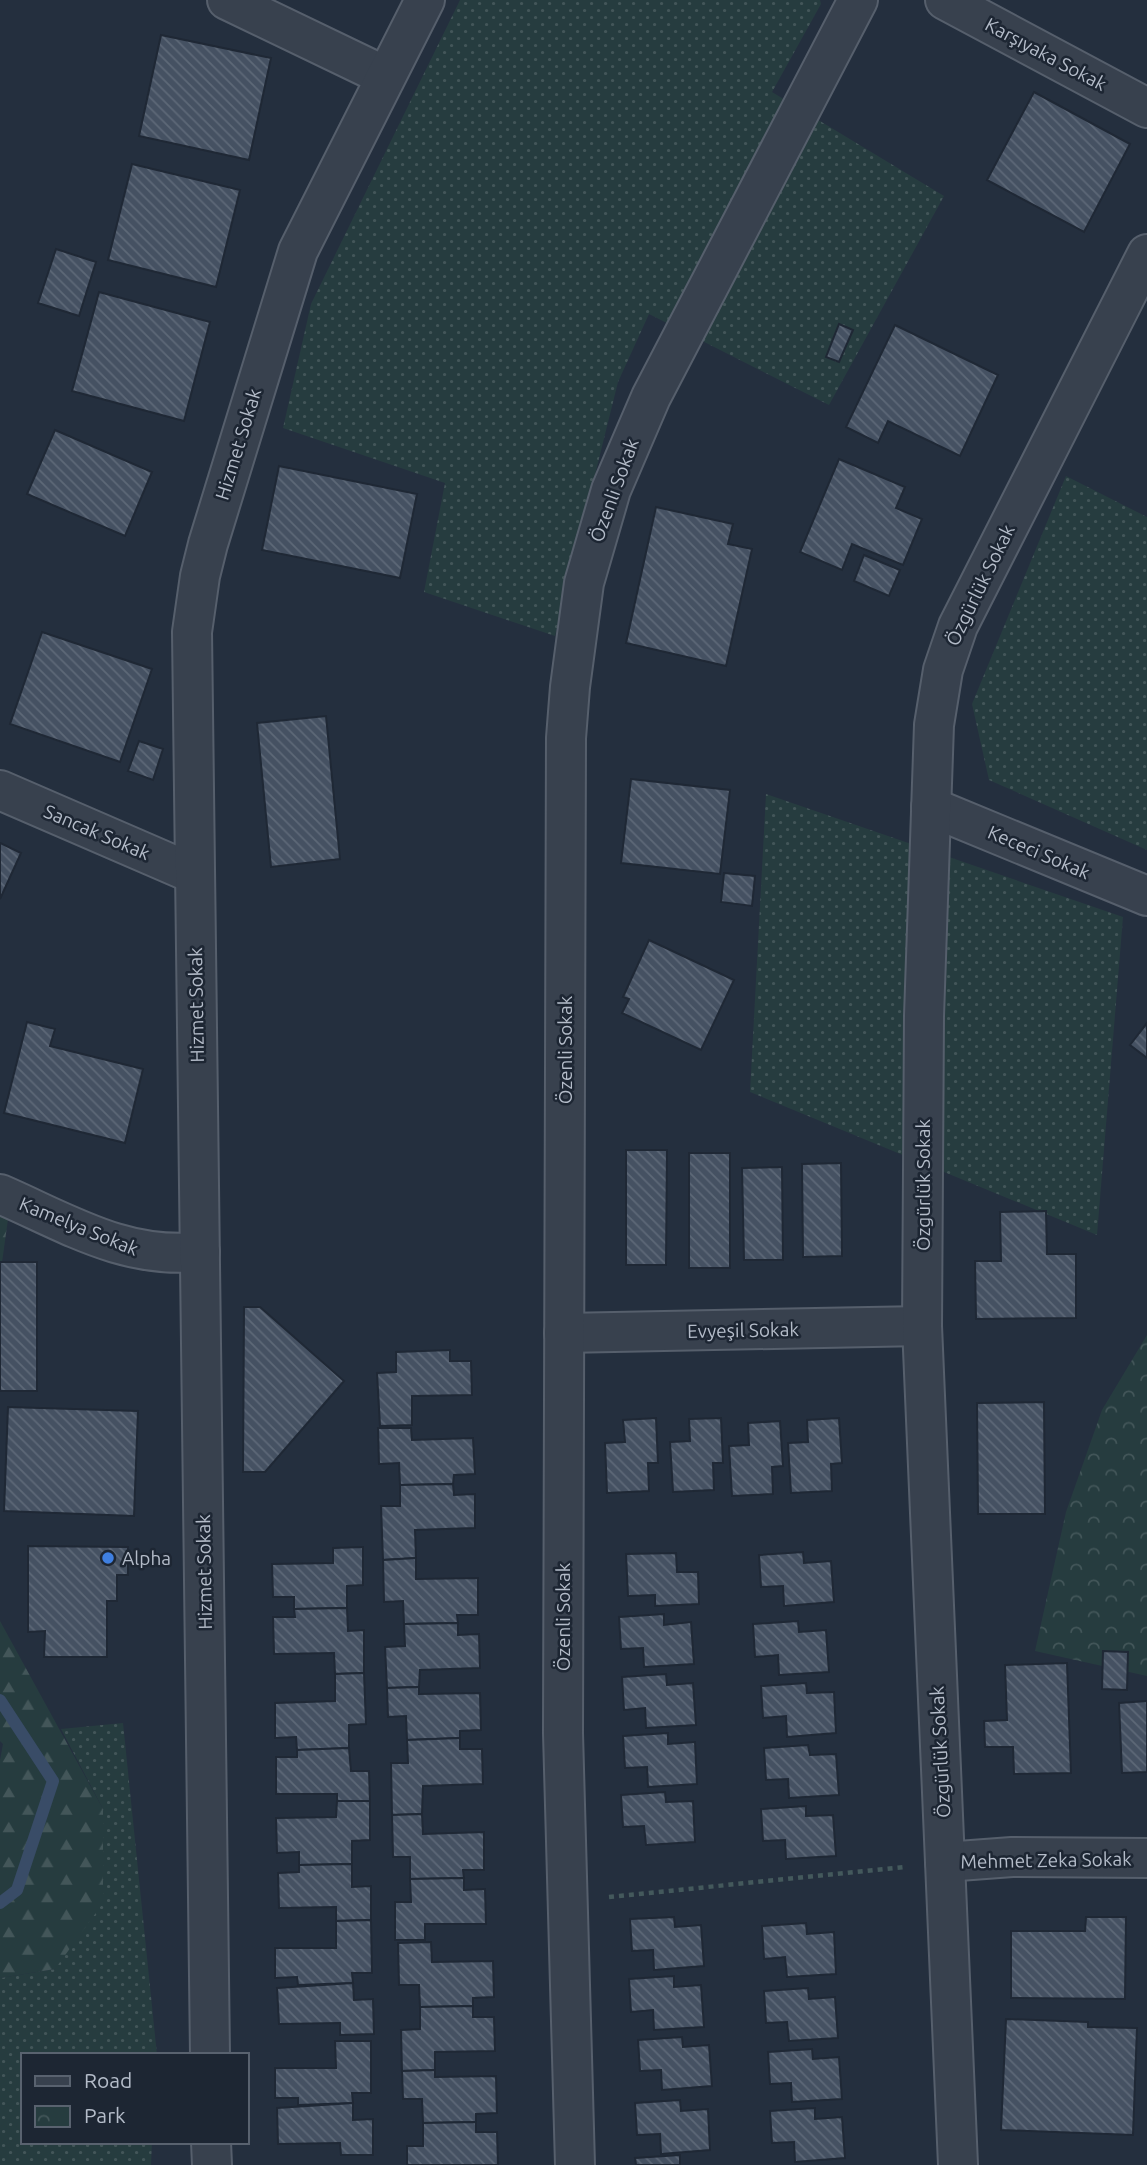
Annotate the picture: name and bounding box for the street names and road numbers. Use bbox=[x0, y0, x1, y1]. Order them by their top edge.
street label: Karşıyaka Sokak bbox=[982, 13, 1111, 95]
street label: Hizmet Sokak bbox=[211, 385, 265, 502]
street label: Özenli Sokak bbox=[585, 435, 643, 545]
street label: Özgürlük Sokak bbox=[941, 520, 1019, 649]
street label: Sancak Sokak bbox=[41, 800, 154, 864]
street label: Kececi Sokak bbox=[985, 821, 1094, 884]
street label: Hizmet Sokak bbox=[184, 947, 208, 1063]
street label: Özenli Sokak bbox=[554, 995, 576, 1104]
street label: Özgürlük Sokak bbox=[912, 1119, 934, 1251]
street label: Kamelya Sokak bbox=[16, 1192, 142, 1260]
street label: Evyeşil Sokak bbox=[687, 1318, 800, 1342]
street label: Hizmet Sokak bbox=[192, 1514, 216, 1630]
street label: Özenli Sokak bbox=[552, 1562, 574, 1671]
street label: Özgürlük Sokak bbox=[926, 1685, 954, 1819]
street label: Mehmet Zeka Sokak bbox=[960, 1847, 1132, 1872]

